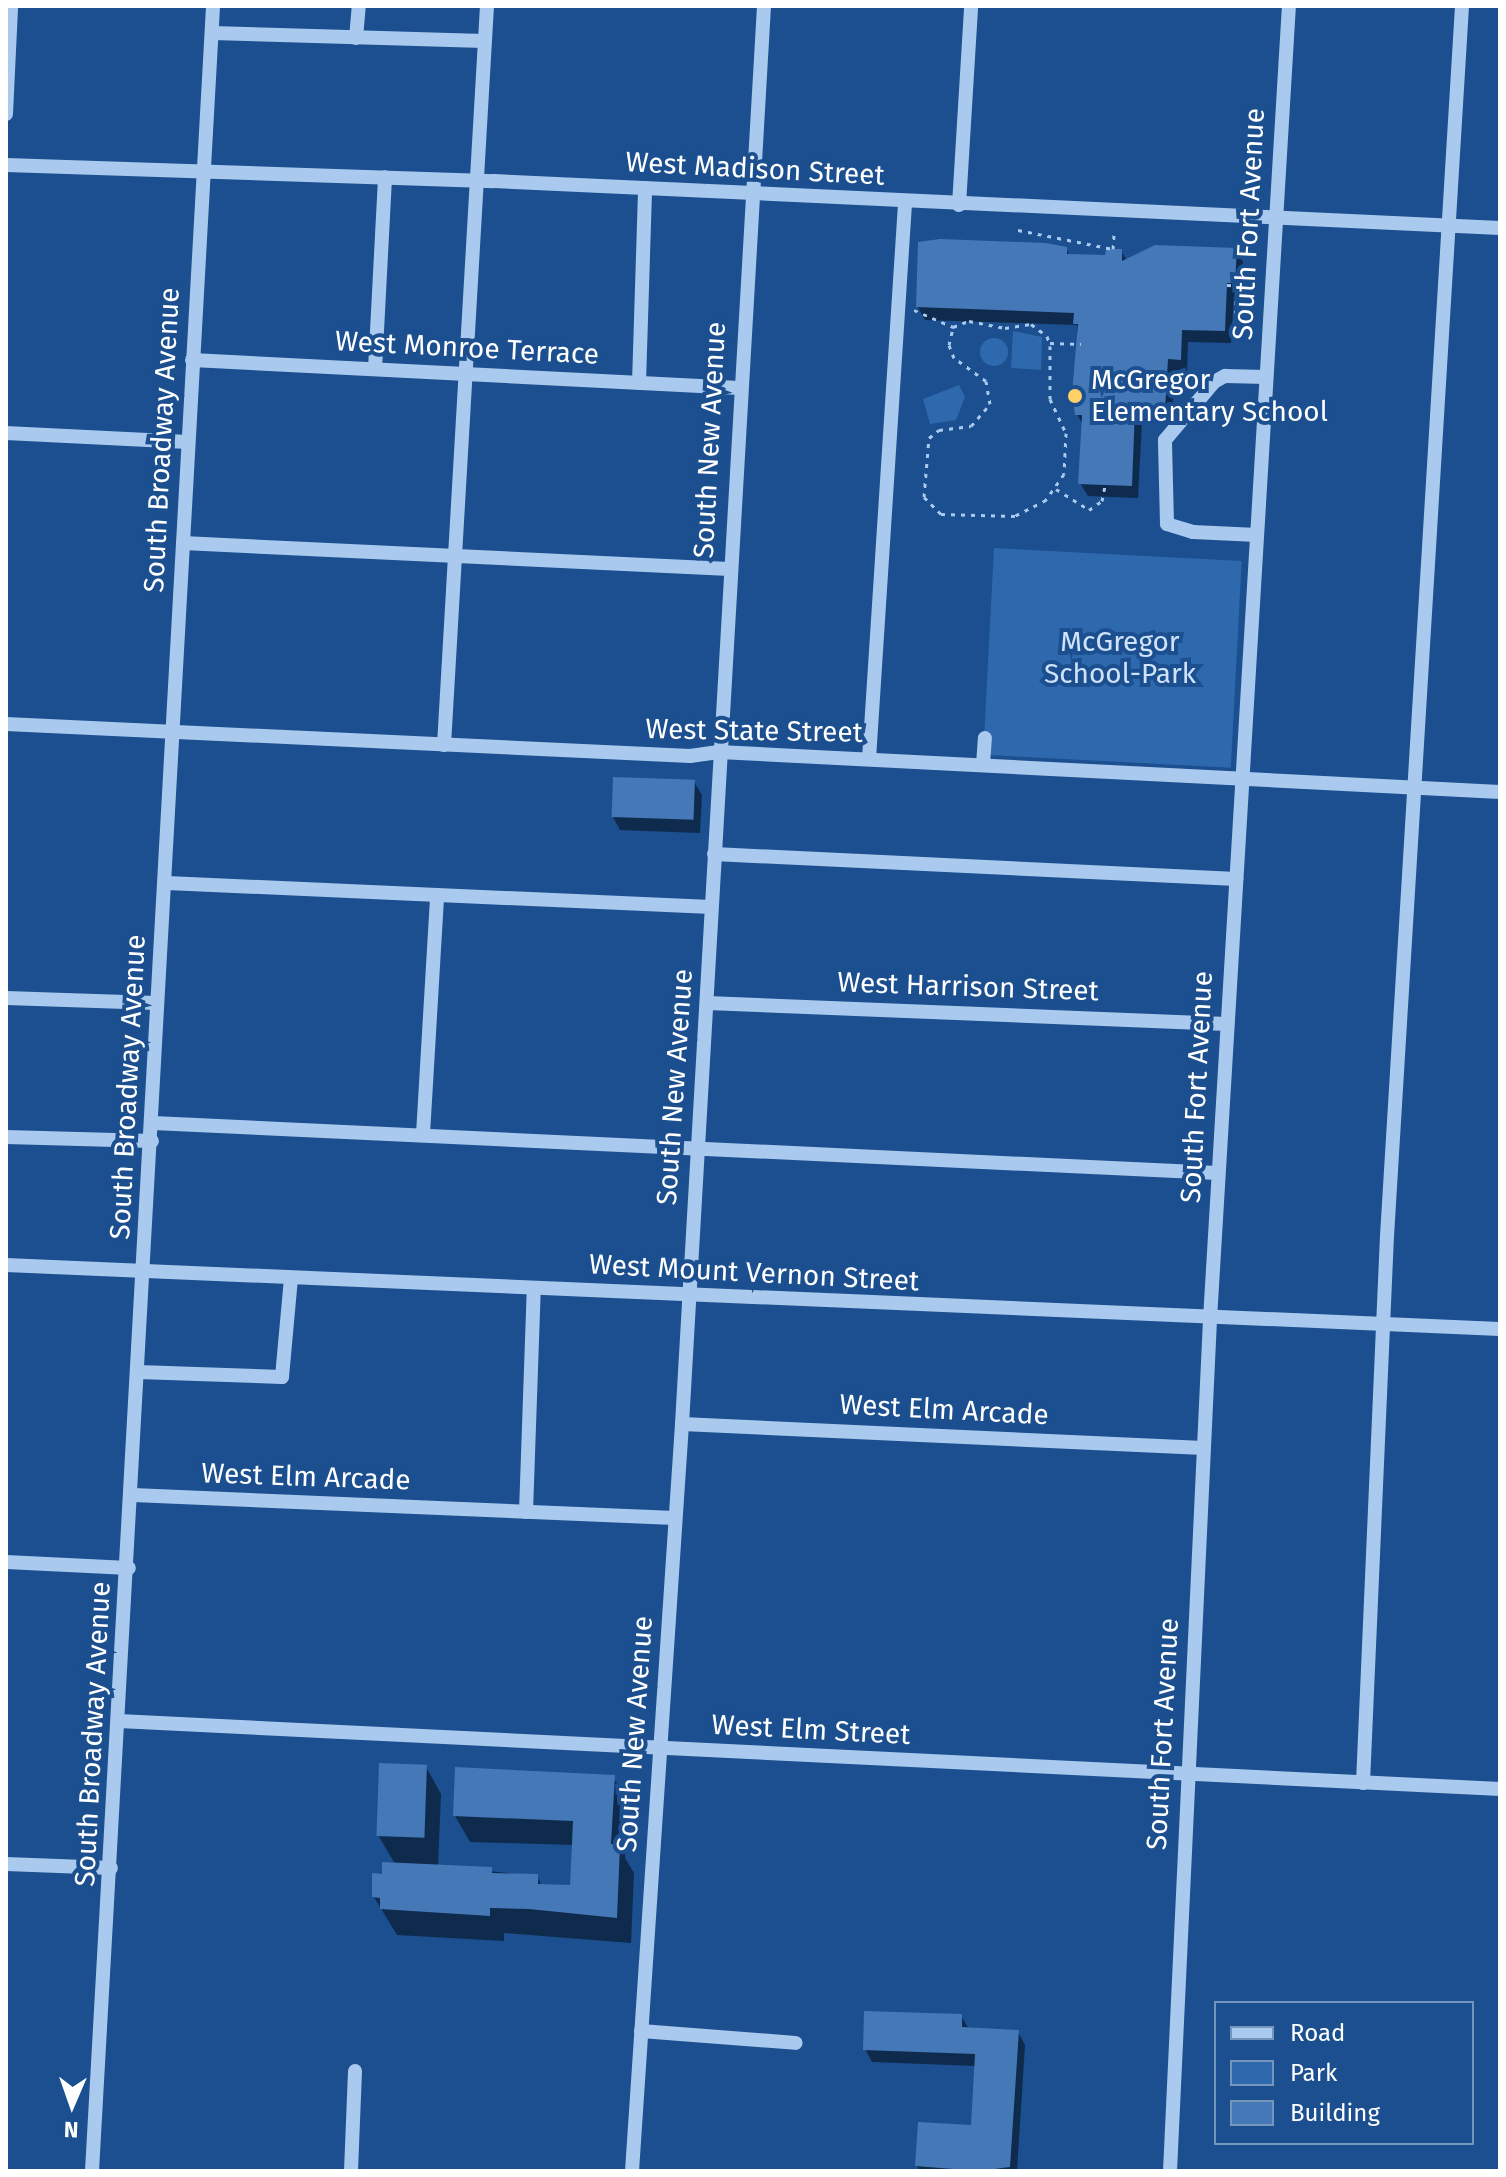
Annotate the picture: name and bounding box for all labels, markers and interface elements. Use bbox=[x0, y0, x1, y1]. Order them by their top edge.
street label: South Fort Avenue bbox=[1226, 107, 1272, 341]
street label: West Madison Street bbox=[625, 145, 885, 193]
street label: South Broadway Avenue bbox=[137, 287, 187, 593]
street label: South New Avenue bbox=[687, 321, 733, 559]
street label: West Monroe Terrace bbox=[334, 324, 600, 372]
place label: McGregor Elementary School bbox=[1091, 363, 1328, 429]
marker: McGregor Elementary School bbox=[1066, 387, 1084, 405]
park label: McGregor School-Park bbox=[1044, 625, 1196, 691]
street label: West State Street bbox=[645, 712, 863, 750]
street label: South Broadway Avenue bbox=[103, 934, 153, 1240]
street label: West Harrison Street bbox=[837, 966, 1099, 1008]
street label: South New Avenue bbox=[650, 968, 700, 1206]
street label: South Fort Avenue bbox=[1174, 970, 1220, 1204]
street label: West Mount Vernon Street bbox=[588, 1248, 920, 1298]
street label: West Elm Arcade bbox=[839, 1388, 1049, 1432]
street label: West Elm Arcade bbox=[201, 1457, 411, 1497]
street label: South Broadway Avenue bbox=[68, 1581, 118, 1887]
street label: South New Avenue bbox=[610, 1615, 660, 1853]
street label: South Fort Avenue bbox=[1140, 1617, 1186, 1851]
street label: West Elm Street bbox=[711, 1708, 911, 1752]
legend bbox=[1214, 2001, 1474, 2145]
text: Road bbox=[1290, 2019, 1345, 2047]
text: Park bbox=[1290, 2059, 1337, 2087]
north arrow bbox=[32, 2065, 112, 2145]
text: Building bbox=[1290, 2099, 1380, 2127]
text: N bbox=[63, 2116, 79, 2143]

